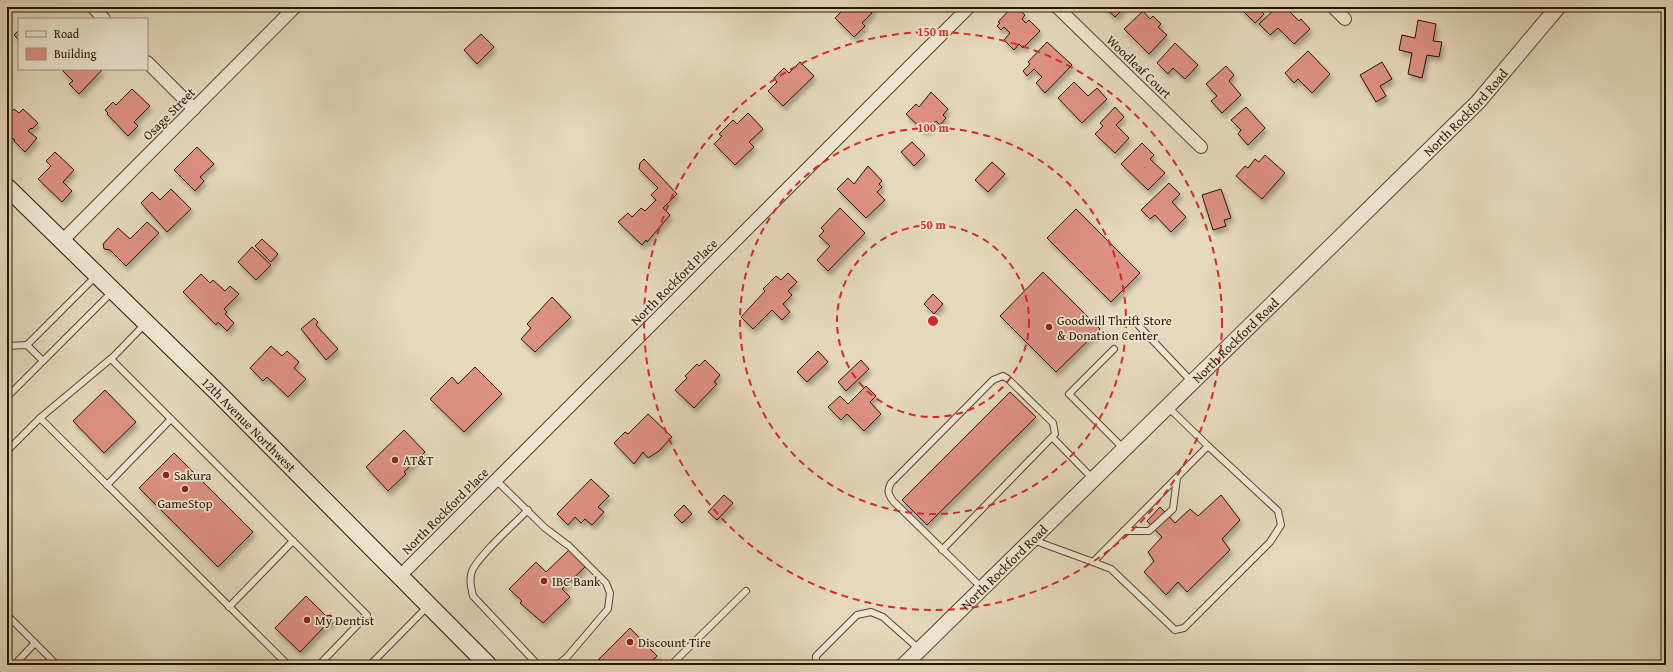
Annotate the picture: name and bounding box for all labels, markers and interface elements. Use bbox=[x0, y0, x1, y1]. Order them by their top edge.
legend bbox=[18, 18, 148, 70]
text: 150 m bbox=[917, 23, 950, 40]
text: Road bbox=[54, 25, 80, 42]
street label: Woodleaf Court bbox=[1102, 31, 1176, 103]
text: Building bbox=[54, 45, 97, 62]
street label: North Rockford Road bbox=[1419, 64, 1512, 160]
street label: Osage Street bbox=[138, 83, 200, 145]
text: 100 m bbox=[917, 119, 950, 136]
text: 50 m bbox=[920, 216, 946, 233]
street label: North Rockford Place bbox=[626, 234, 722, 330]
street label: North Rockford Road bbox=[1188, 293, 1283, 387]
place label: Goodwill Thrift Store & Donation Center bbox=[1057, 311, 1172, 345]
centre of rings bbox=[926, 314, 940, 328]
marker: Goodwill Thrift Store & Donation Center bbox=[1044, 322, 1054, 332]
street label: 12th Avenue Northwest bbox=[197, 373, 301, 477]
place label: AT&T bbox=[403, 451, 434, 470]
marker: AT&T bbox=[390, 455, 400, 465]
street label: North Rockford Place bbox=[397, 463, 493, 559]
place label: Sakura bbox=[174, 466, 212, 485]
marker: Sakura bbox=[161, 470, 171, 480]
marker: GameStop bbox=[180, 484, 190, 494]
place label: GameStop bbox=[157, 494, 213, 513]
street label: North Rockford Road bbox=[956, 520, 1052, 614]
place label: IBC Bank bbox=[552, 572, 601, 591]
marker: IBC Bank bbox=[539, 576, 549, 586]
place label: My Dentist bbox=[315, 611, 375, 630]
marker: My Dentist bbox=[302, 615, 312, 625]
place label: Discount Tire bbox=[638, 633, 711, 652]
marker: Discount Tire bbox=[625, 637, 635, 647]

